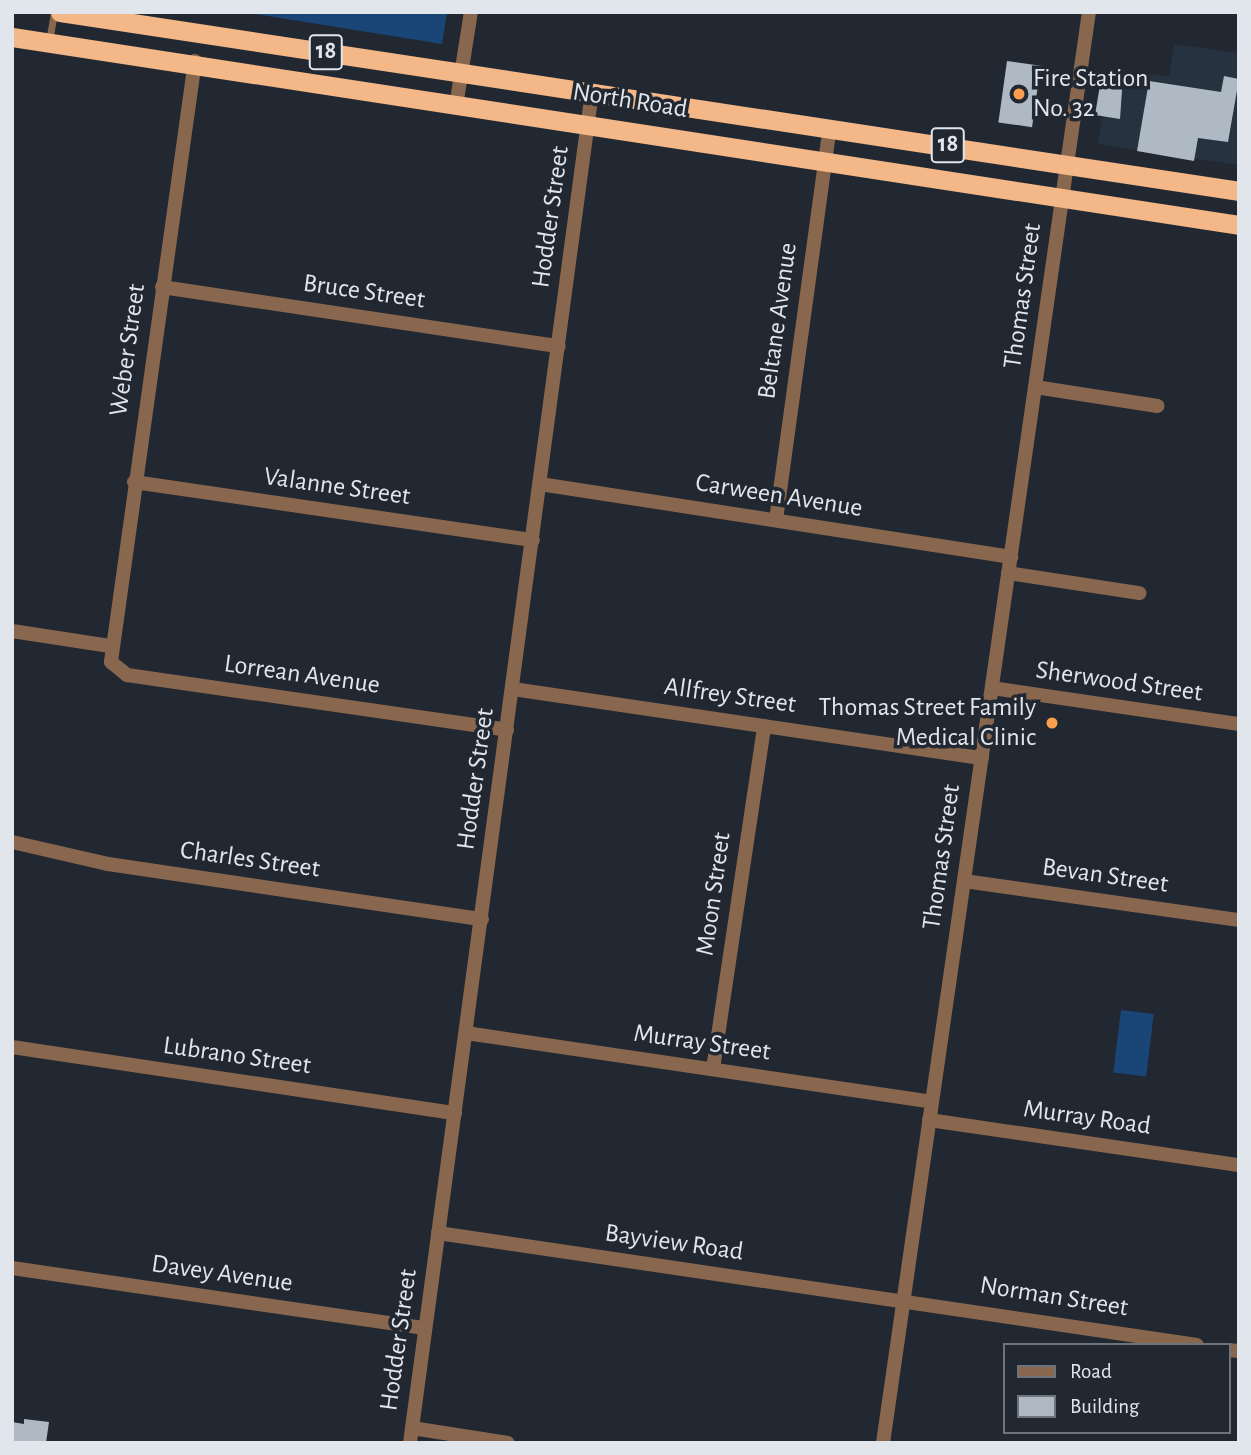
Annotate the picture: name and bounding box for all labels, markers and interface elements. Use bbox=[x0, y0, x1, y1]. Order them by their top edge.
road number: 18 bbox=[308, 32, 344, 72]
place label: Fire Station No. 32 bbox=[1033, 63, 1148, 124]
street label: North Road bbox=[570, 77, 690, 125]
marker: Fire Station No. 32 bbox=[1011, 86, 1027, 102]
road number: 18 bbox=[930, 125, 965, 166]
street label: Hodder Street bbox=[526, 144, 576, 290]
street label: Thomas Street bbox=[997, 221, 1049, 371]
street label: Beltane Avenue bbox=[752, 241, 804, 401]
street label: Bruce Street bbox=[301, 268, 427, 316]
street label: Weber Street bbox=[103, 282, 153, 418]
street label: Valanne Street bbox=[262, 461, 412, 513]
street label: Carween Avenue bbox=[693, 467, 865, 525]
street label: Lorrean Avenue bbox=[222, 649, 382, 701]
street label: Sherwood Street bbox=[1034, 655, 1204, 709]
street label: Allfrey Street bbox=[662, 671, 798, 721]
place label: Thomas Street Family Medical Clinic bbox=[818, 692, 1036, 754]
street label: Hodder Street bbox=[451, 706, 501, 852]
marker: Thomas Street Family Medical Clinic bbox=[1042, 713, 1062, 733]
street label: Thomas Street bbox=[916, 782, 968, 932]
street label: Moon Street bbox=[690, 830, 738, 958]
street label: Charles Street bbox=[178, 835, 322, 885]
street label: Bevan Street bbox=[1040, 852, 1170, 900]
street label: Murray Street bbox=[632, 1018, 772, 1068]
street label: Lubrano Street bbox=[161, 1030, 313, 1082]
street label: Murray Road bbox=[1021, 1094, 1153, 1142]
street label: Bayview Road bbox=[603, 1218, 745, 1268]
street label: Davey Avenue bbox=[149, 1249, 295, 1299]
street label: Hodder Street bbox=[374, 1267, 424, 1413]
street label: Norman Street bbox=[978, 1270, 1130, 1324]
legend bbox=[1002, 1343, 1230, 1434]
text: Road bbox=[1070, 1361, 1112, 1382]
text: Building bbox=[1070, 1396, 1139, 1417]

